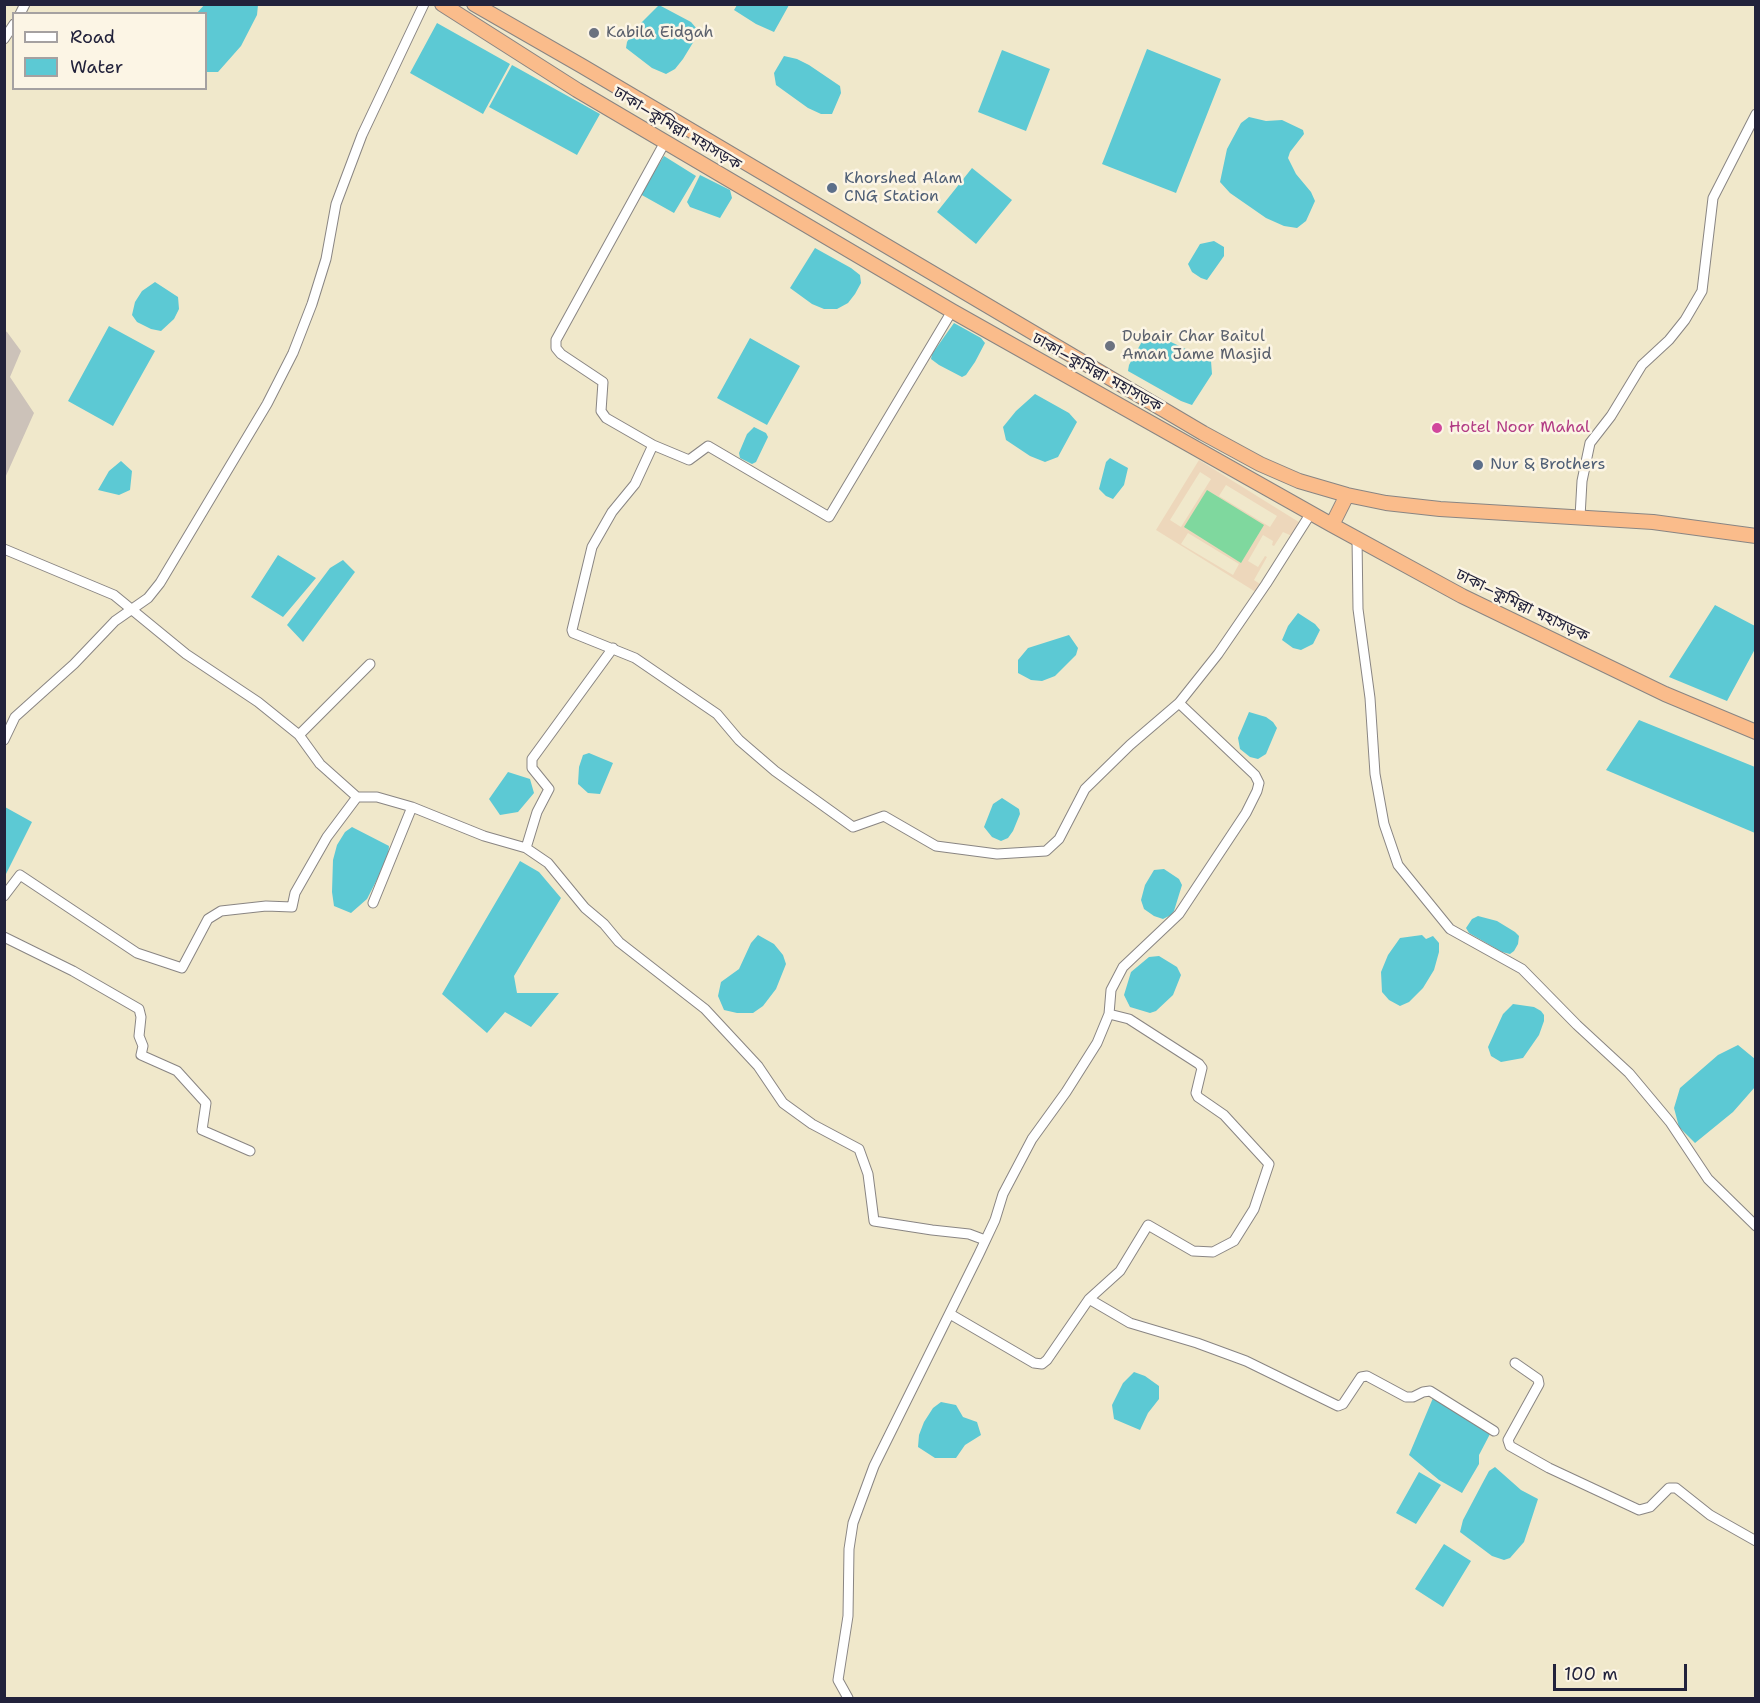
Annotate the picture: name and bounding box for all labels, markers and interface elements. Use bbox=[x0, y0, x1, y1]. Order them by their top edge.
legend bbox=[12, 12, 207, 90]
place label: Kabila Eidgah bbox=[606, 23, 714, 43]
text: Road bbox=[70, 25, 115, 49]
marker: Kabila Eidgah bbox=[587, 26, 601, 40]
text: Water bbox=[70, 55, 123, 79]
street label: ঢাকা–কুমিল্লা মহাসড়ক bbox=[610, 83, 744, 175]
place label: Khorshed Alam CNG Station bbox=[844, 169, 962, 207]
marker: Khorshed Alam CNG Station bbox=[825, 181, 839, 195]
place label: Dubair Char Baitul Aman Jame Masjid bbox=[1122, 327, 1272, 365]
street label: ঢাকা–কুমিল্লা মহাসড়ক bbox=[1029, 329, 1165, 417]
marker: Dubair Char Baitul Aman Jame Masjid bbox=[1103, 339, 1117, 353]
place label: Hotel Noor Mahal bbox=[1449, 418, 1590, 438]
marker: Hotel Noor Mahal bbox=[1430, 421, 1444, 435]
place label: Nur & Brothers bbox=[1490, 455, 1605, 475]
marker: Nur & Brothers bbox=[1471, 458, 1485, 472]
street label: ঢাকা–কুমিল্লা মহাসড়ক bbox=[1452, 565, 1592, 647]
scale bar bbox=[1556, 1652, 1690, 1690]
text: 100 m bbox=[1564, 1662, 1618, 1686]

